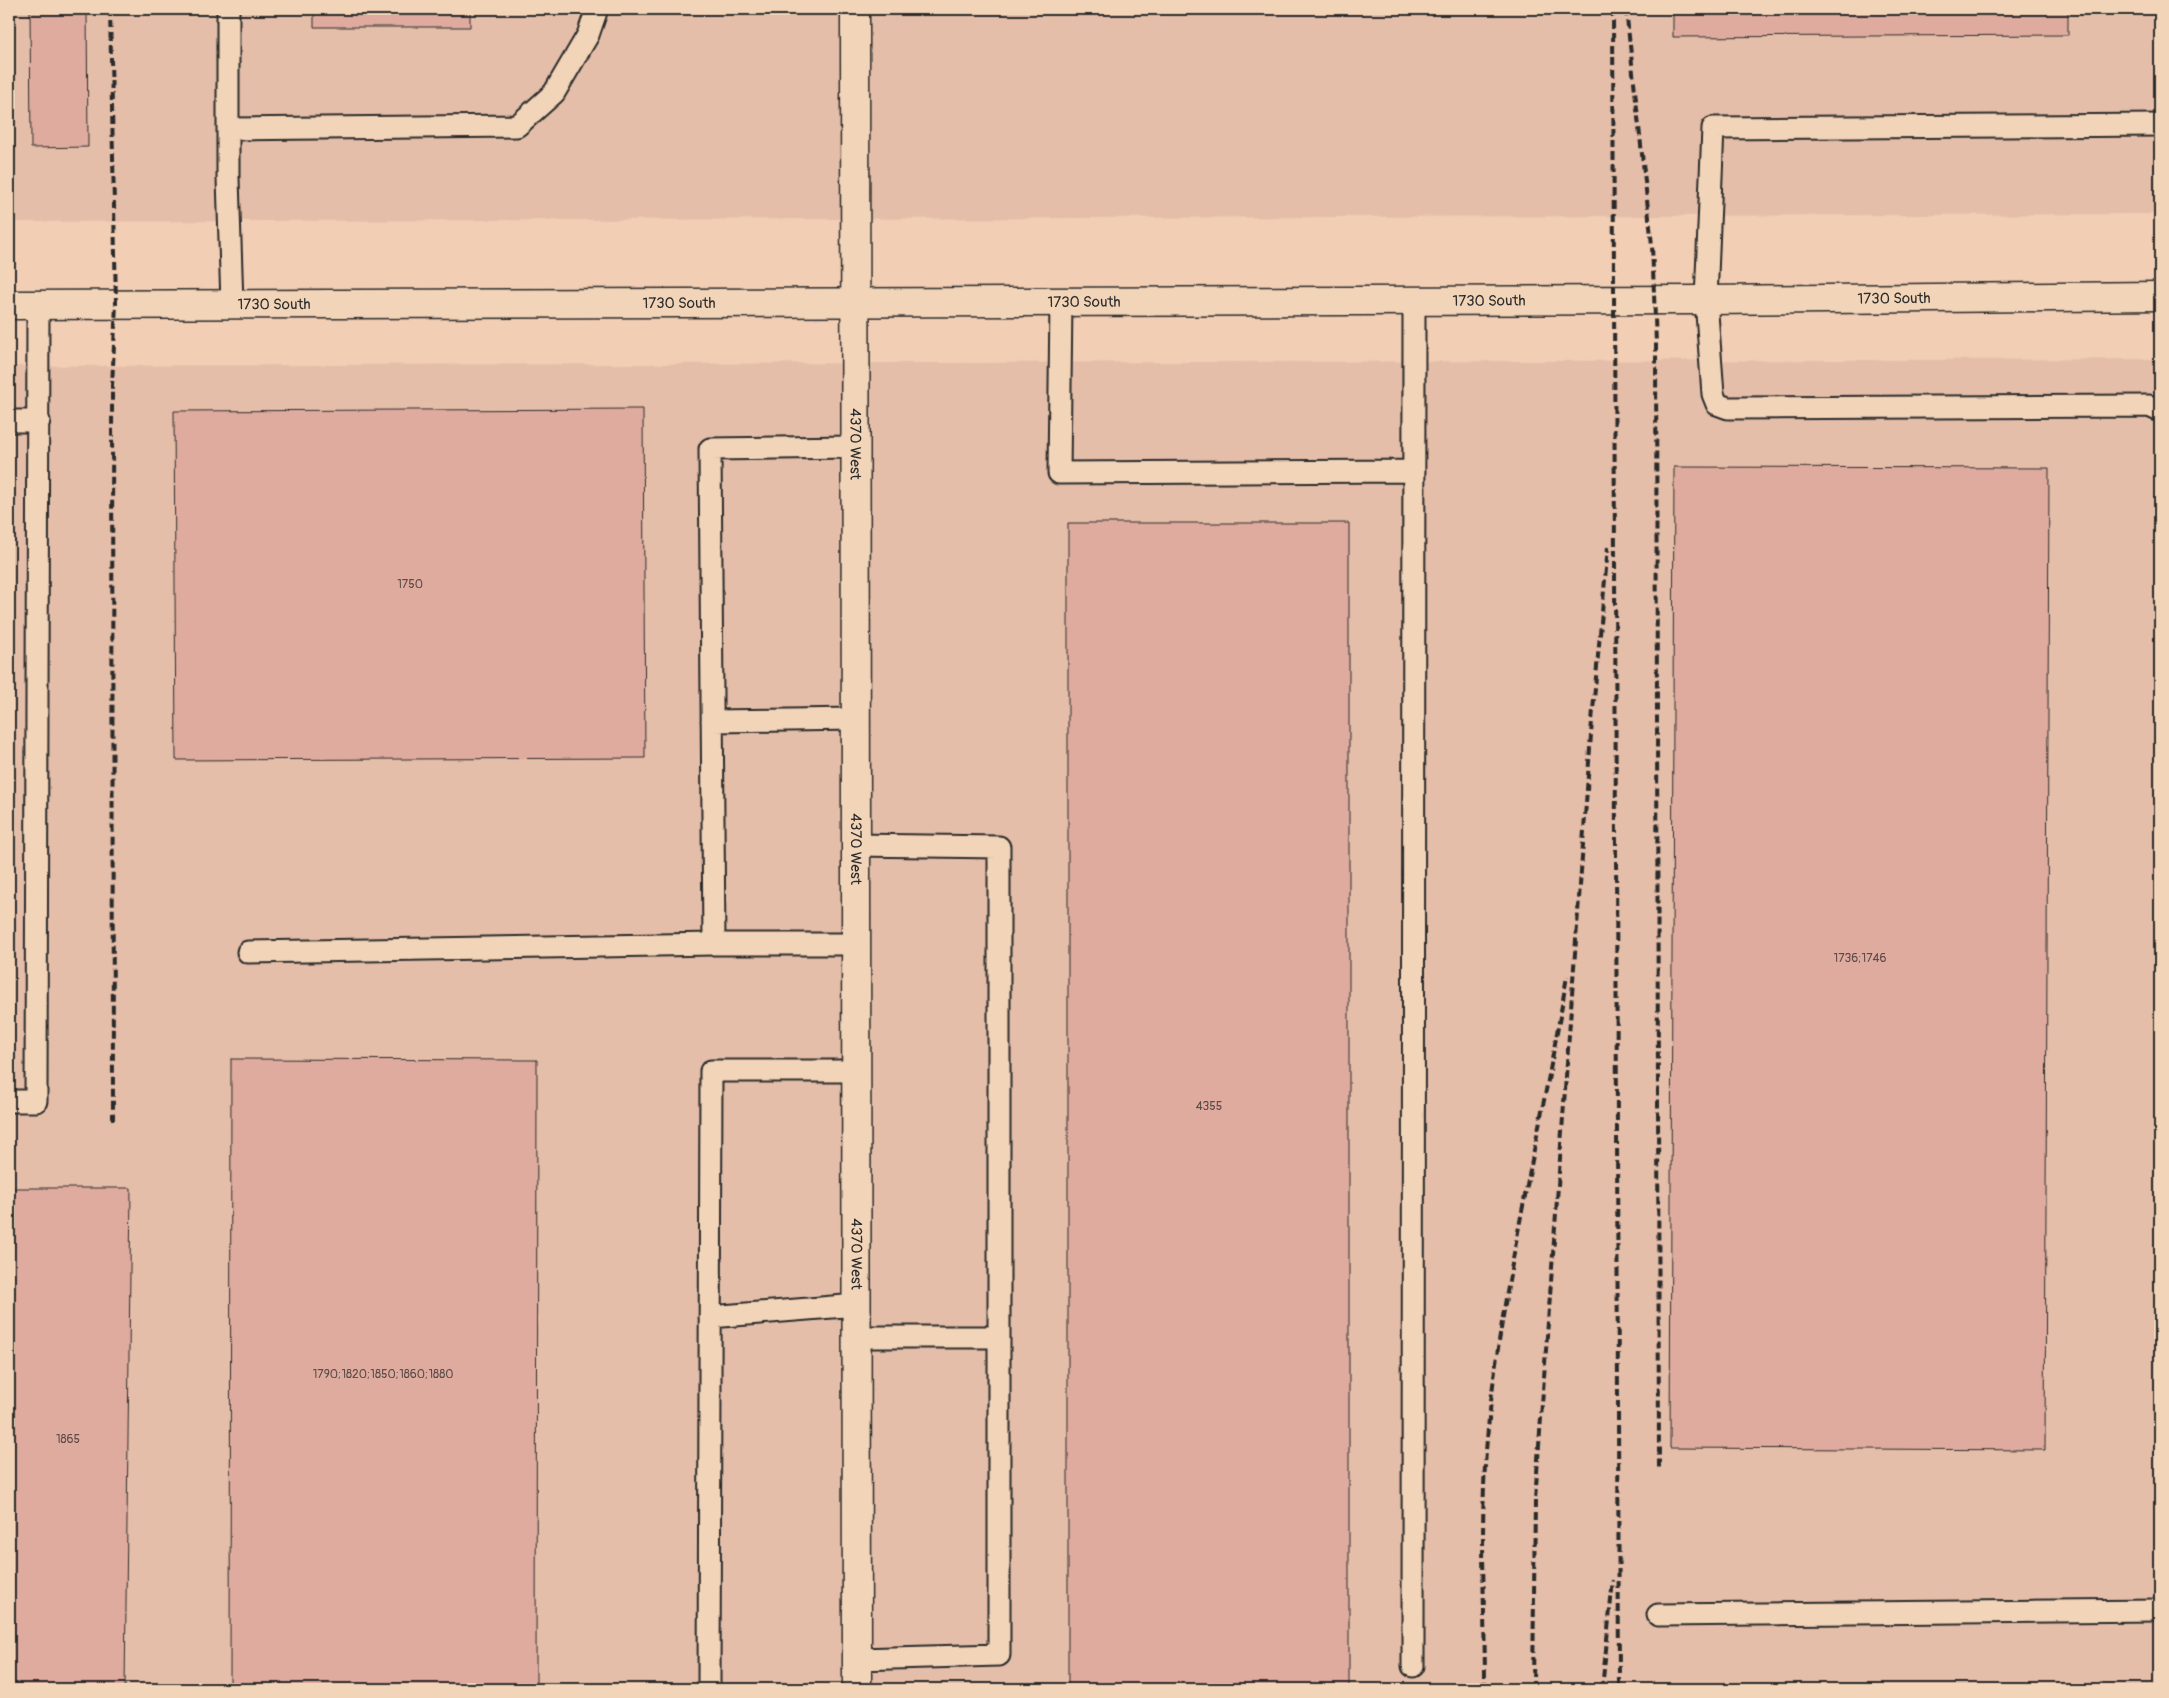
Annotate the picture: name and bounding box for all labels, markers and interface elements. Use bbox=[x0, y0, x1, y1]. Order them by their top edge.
street label: 1730 South bbox=[1857, 289, 1931, 308]
street label: 1730 South bbox=[1452, 291, 1526, 310]
street label: 1730 South bbox=[1047, 292, 1121, 311]
street label: 1730 South bbox=[642, 293, 716, 313]
street label: 1730 South bbox=[237, 295, 311, 314]
street label: 4370 West bbox=[846, 408, 865, 481]
house number: 1750 bbox=[397, 577, 423, 592]
street label: 4370 West bbox=[846, 813, 866, 886]
house number: 1736;1746 bbox=[1833, 951, 1887, 966]
house number: 4355 bbox=[1196, 1099, 1222, 1114]
street label: 4370 West bbox=[847, 1218, 866, 1291]
house number: 1790;1820;1850;1860;1880 bbox=[313, 1367, 453, 1382]
house number: 1865 bbox=[56, 1432, 80, 1447]

